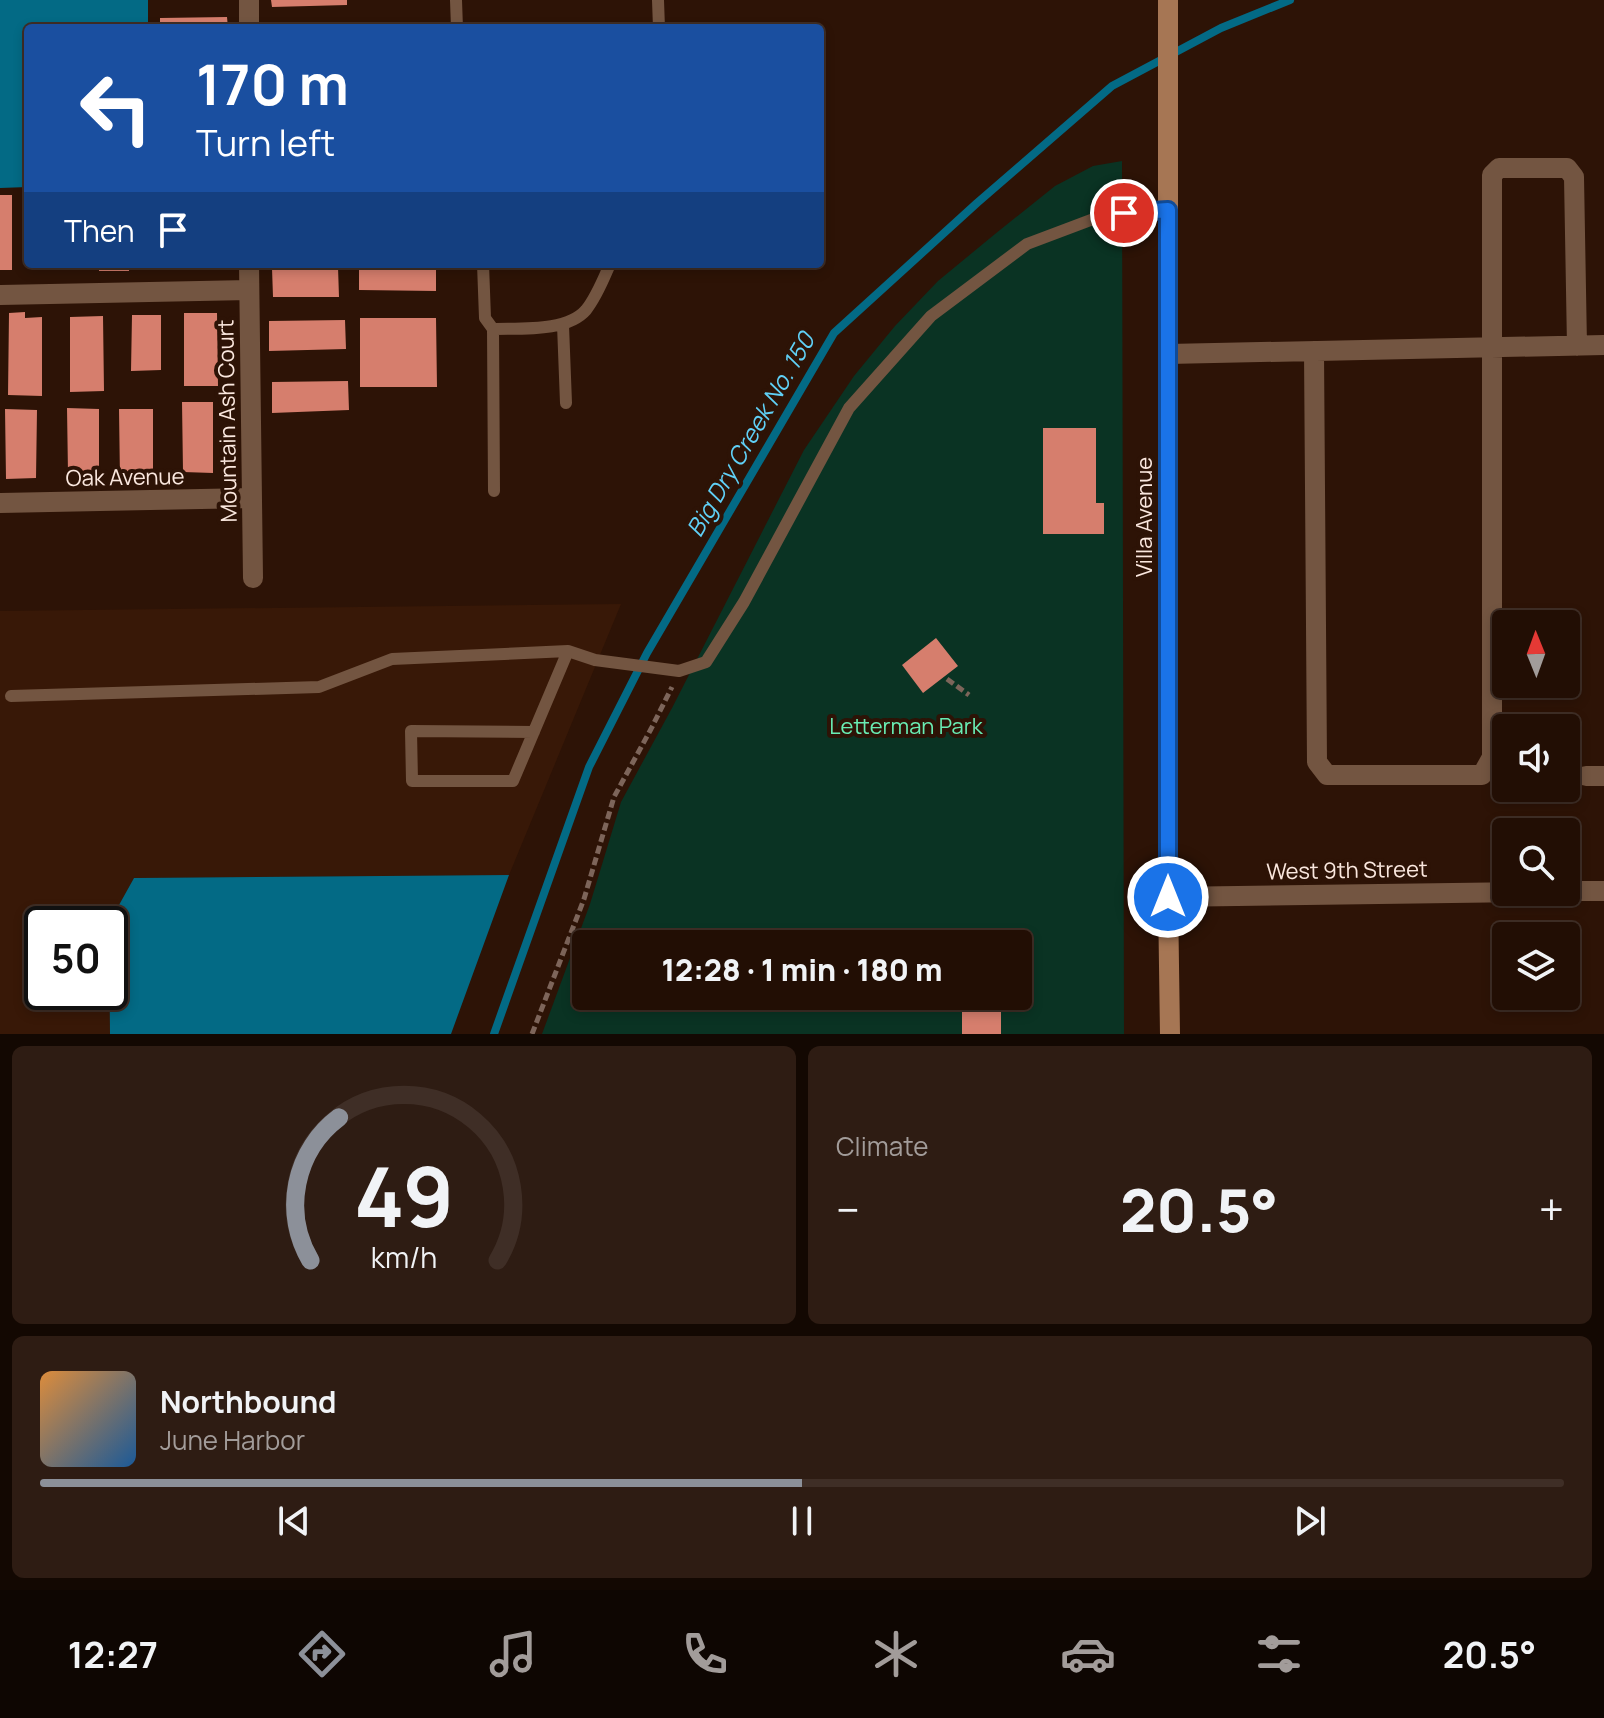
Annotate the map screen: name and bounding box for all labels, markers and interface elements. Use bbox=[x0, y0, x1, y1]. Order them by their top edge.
text: 170 m bbox=[196, 45, 349, 122]
icon: left bbox=[64, 56, 168, 160]
text: Turn left bbox=[196, 118, 335, 167]
pin bbox=[1090, 179, 1158, 247]
icon: arrive bbox=[1102, 191, 1146, 235]
icon: arrive bbox=[151, 208, 195, 252]
text: Then bbox=[64, 210, 135, 251]
street label: Mountain Ash Court bbox=[210, 319, 244, 523]
water label: Big Dry Creek No. 150 bbox=[678, 324, 823, 542]
street label: Villa Avenue bbox=[1129, 457, 1159, 577]
street label: Oak Avenue bbox=[65, 461, 185, 493]
north arrow bbox=[1492, 610, 1580, 698]
map controls bbox=[1492, 610, 1580, 1010]
park label: Letterman Park bbox=[829, 711, 984, 741]
button: sound bbox=[1492, 714, 1580, 802]
button: search bbox=[1492, 818, 1580, 906]
street label: West 9th Street bbox=[1266, 854, 1428, 886]
position arrow bbox=[1126, 855, 1210, 939]
speed limit sign: 50 bbox=[24, 906, 128, 1010]
button: layers bbox=[1492, 922, 1580, 1010]
text: 12:28 · 1 min · 180 m bbox=[661, 949, 943, 990]
text: Climate bbox=[836, 1128, 928, 1164]
text: 49 bbox=[354, 1138, 454, 1252]
text: 20.5° bbox=[1120, 1168, 1278, 1250]
text: − bbox=[836, 1179, 860, 1239]
text: + bbox=[1539, 1179, 1564, 1239]
text: km/h bbox=[371, 1238, 437, 1277]
text: Northbound bbox=[160, 1381, 337, 1422]
text: June Harbor bbox=[160, 1422, 305, 1458]
icon: previous bbox=[272, 1499, 316, 1543]
icon: pause bbox=[780, 1499, 824, 1543]
icon: next bbox=[1288, 1499, 1332, 1543]
icon: directions bbox=[294, 1626, 350, 1682]
icon: music bbox=[485, 1626, 541, 1682]
icon: phone bbox=[677, 1626, 733, 1682]
icon: climate bbox=[868, 1626, 924, 1682]
icon: car bbox=[1060, 1626, 1116, 1682]
icon: filters bbox=[1251, 1626, 1307, 1682]
text: 12:27 bbox=[68, 1630, 158, 1679]
text: 20.5° bbox=[1443, 1630, 1536, 1679]

